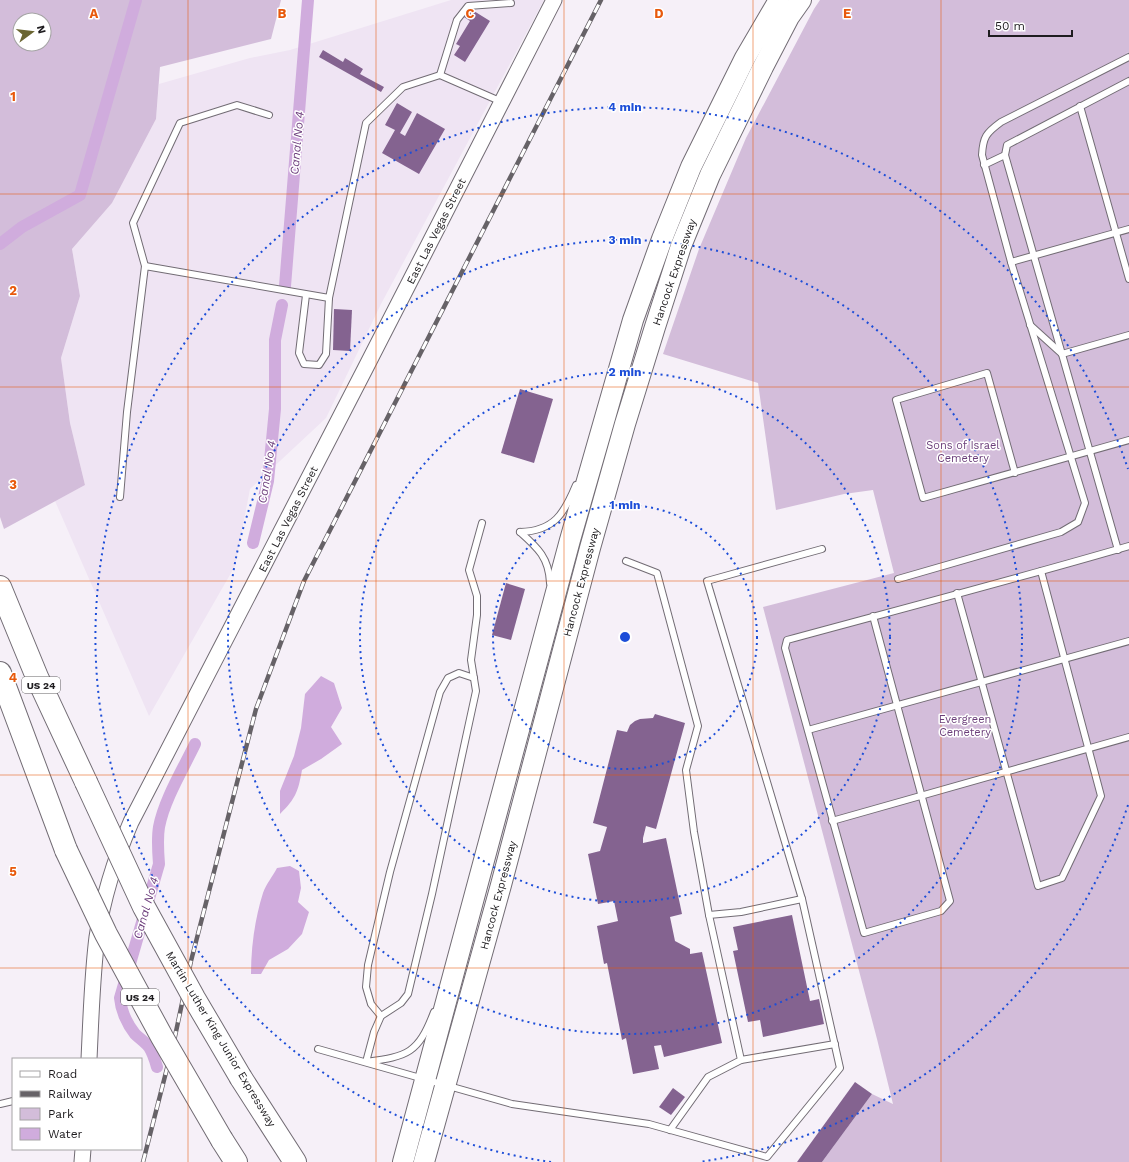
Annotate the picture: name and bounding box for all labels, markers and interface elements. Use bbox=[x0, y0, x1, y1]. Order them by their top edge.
text: A bbox=[90, 6, 99, 21]
text: B bbox=[278, 6, 287, 21]
text: C bbox=[466, 6, 475, 21]
text: D bbox=[654, 6, 664, 21]
text: E bbox=[843, 6, 851, 21]
north arrow bbox=[12, 12, 52, 52]
scale bar bbox=[989, 12, 1072, 38]
text: 50 m bbox=[995, 19, 1025, 33]
text: N bbox=[34, 24, 49, 35]
text: 1 bbox=[10, 89, 16, 104]
text: 4 min bbox=[608, 100, 642, 114]
water label: Canal No 4 bbox=[287, 110, 307, 175]
street label: East Las Vegas Street bbox=[404, 176, 469, 286]
street label: Hancock Expressway bbox=[650, 217, 699, 327]
text: 3 min bbox=[609, 233, 641, 247]
text: 2 bbox=[9, 283, 17, 298]
text: 2 min bbox=[609, 365, 641, 379]
water label: Canal No 4 bbox=[255, 439, 279, 505]
park label: Sons of Israel Cemetery bbox=[926, 439, 1000, 465]
street label: East Las Vegas Street bbox=[256, 464, 321, 574]
text: 3 bbox=[9, 477, 17, 492]
text: 1 min bbox=[610, 498, 640, 512]
street label: Hancock Expressway bbox=[561, 526, 602, 638]
centre of rings bbox=[618, 630, 632, 644]
text: 4 bbox=[9, 670, 18, 685]
road number: US 24 bbox=[22, 677, 60, 693]
park label: Evergreen Cemetery bbox=[939, 713, 991, 739]
street label: Hancock Expressway bbox=[478, 839, 519, 951]
text: 5 bbox=[9, 864, 17, 879]
water label: Canal No 4 bbox=[130, 875, 162, 941]
street label: Martin Luther King Junior Expressway bbox=[163, 949, 279, 1130]
road number: US 24 bbox=[121, 989, 159, 1005]
legend bbox=[12, 1058, 142, 1150]
text: Road bbox=[48, 1067, 77, 1081]
text: Railway bbox=[48, 1087, 93, 1101]
text: Park bbox=[48, 1107, 74, 1121]
text: Water bbox=[48, 1127, 83, 1141]

